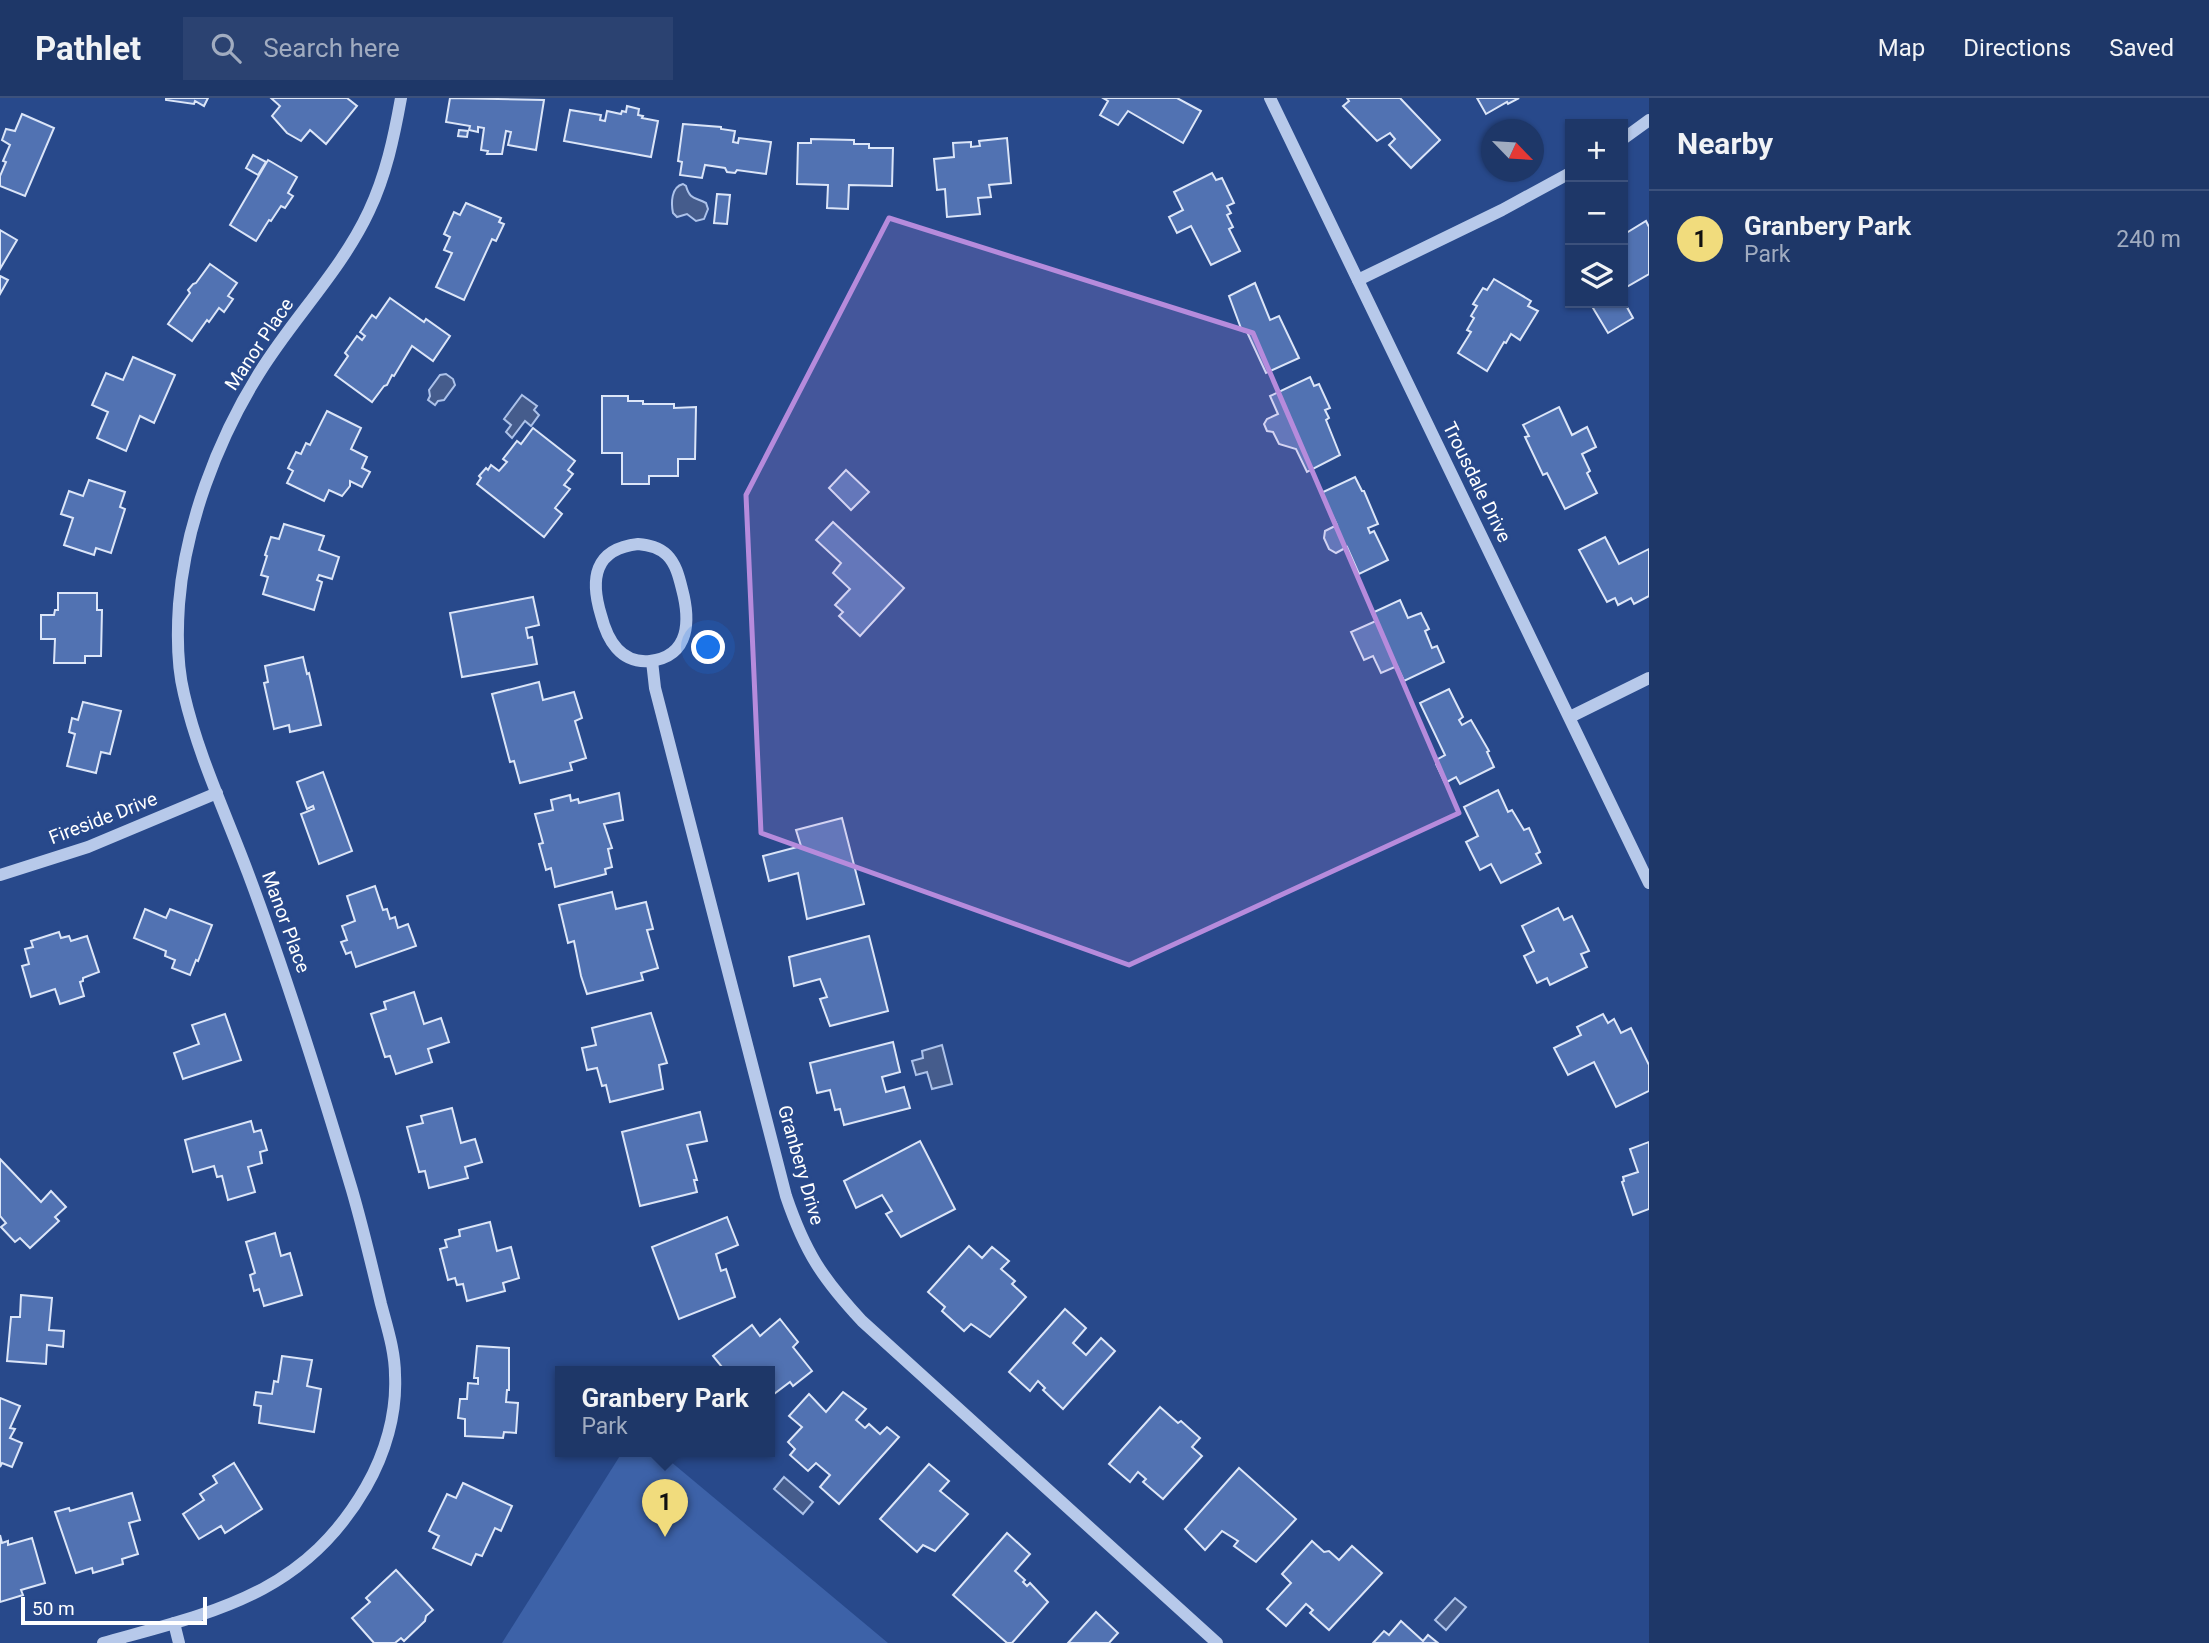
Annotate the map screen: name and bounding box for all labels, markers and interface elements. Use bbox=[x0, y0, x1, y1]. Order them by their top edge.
search box bbox=[183, 17, 673, 80]
text: Pathlet bbox=[35, 29, 141, 68]
icon: search bbox=[207, 29, 245, 67]
text: Search here bbox=[263, 33, 400, 63]
text: Map bbox=[1878, 34, 1925, 62]
text: Directions bbox=[1963, 34, 2071, 62]
text: Saved bbox=[2109, 34, 2174, 62]
north arrow bbox=[1481, 119, 1544, 182]
map controls bbox=[1565, 119, 1628, 308]
button: + bbox=[1565, 119, 1628, 182]
text: Nearby bbox=[1677, 126, 1773, 161]
button: − bbox=[1565, 182, 1628, 245]
text: Granbery Park bbox=[1744, 211, 1911, 241]
text: 1 bbox=[1693, 226, 1707, 253]
text: 240 m bbox=[2116, 226, 2181, 253]
text: Park bbox=[1744, 241, 1790, 268]
button: layers bbox=[1565, 245, 1628, 308]
street label: Manor Place bbox=[220, 293, 298, 395]
street label: Trousdale Drive bbox=[1438, 418, 1516, 546]
your location bbox=[691, 630, 725, 664]
street label: Fireside Drive bbox=[46, 787, 160, 849]
street label: Manor Place bbox=[257, 868, 315, 976]
street label: Granbery Drive bbox=[773, 1102, 829, 1228]
popup bbox=[555, 1366, 775, 1457]
text: Granbery Park bbox=[581, 1383, 749, 1413]
text: Park bbox=[581, 1413, 628, 1440]
pin: 1 bbox=[642, 1479, 688, 1537]
scale bar bbox=[21, 1594, 206, 1626]
text: 50 m bbox=[32, 1597, 75, 1620]

